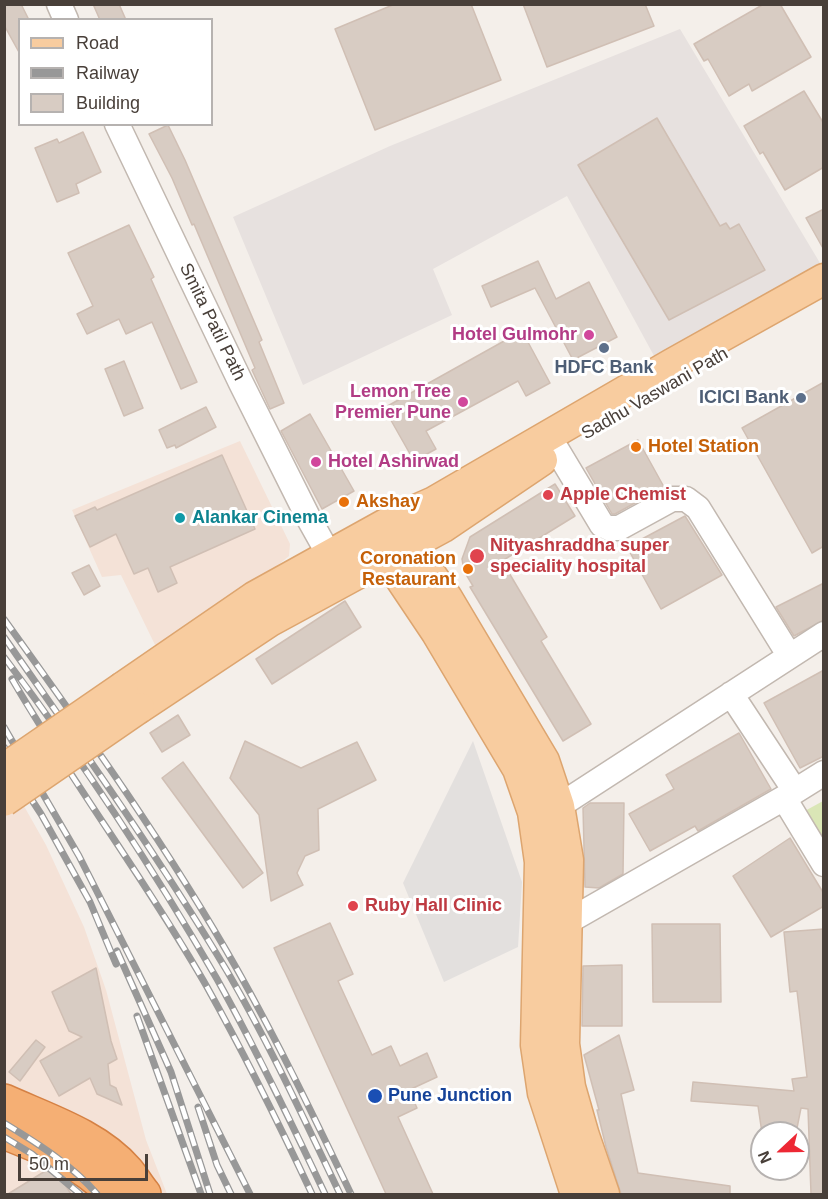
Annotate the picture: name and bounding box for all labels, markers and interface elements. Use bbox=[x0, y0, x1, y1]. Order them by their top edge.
legend bbox=[18, 18, 213, 126]
text: Road bbox=[76, 33, 119, 53]
text: Railway bbox=[76, 63, 139, 83]
text: Building bbox=[76, 93, 140, 113]
street label: Smita Patil Path bbox=[174, 260, 250, 384]
place label: Hotel Gulmohr bbox=[452, 324, 577, 346]
marker: Hotel Gulmohr bbox=[582, 328, 596, 342]
marker: HDFC Bank bbox=[597, 341, 611, 355]
street label: Sadhu Vaswani Path bbox=[578, 343, 732, 445]
place label: HDFC Bank bbox=[554, 357, 654, 379]
place label: Lemon Tree Premier Pune bbox=[335, 381, 451, 424]
place label: ICICI Bank bbox=[699, 387, 789, 409]
marker: ICICI Bank bbox=[794, 391, 808, 405]
marker: Lemon Tree Premier Pune bbox=[456, 395, 470, 409]
place label: Hotel Station bbox=[648, 436, 759, 458]
marker: Hotel Station bbox=[629, 440, 643, 454]
place label: Hotel Ashirwad bbox=[328, 451, 459, 473]
marker: Hotel Ashirwad bbox=[309, 455, 323, 469]
place label: Apple Chemist bbox=[560, 484, 686, 506]
marker: Apple Chemist bbox=[541, 488, 555, 502]
place label: Akshay bbox=[356, 491, 420, 513]
marker: Akshay bbox=[337, 495, 351, 509]
place label: Alankar Cinema bbox=[192, 507, 328, 529]
marker: Alankar Cinema bbox=[173, 511, 187, 525]
place label: Nityashraddha super speciality hospital bbox=[490, 535, 669, 578]
marker: Nityashraddha super speciality hospital bbox=[468, 547, 486, 565]
place label: Coronation Restaurant bbox=[360, 548, 456, 590]
marker: Coronation Restaurant bbox=[461, 562, 475, 576]
place label: Ruby Hall Clinic bbox=[365, 895, 502, 917]
marker: Ruby Hall Clinic bbox=[346, 899, 360, 913]
place label: Pune Junction bbox=[388, 1085, 512, 1107]
marker: Pune Junction bbox=[366, 1087, 384, 1105]
north arrow bbox=[750, 1121, 810, 1181]
scale bar bbox=[21, 1142, 152, 1180]
text: N bbox=[755, 1149, 775, 1166]
text: 50 m bbox=[29, 1154, 69, 1174]

